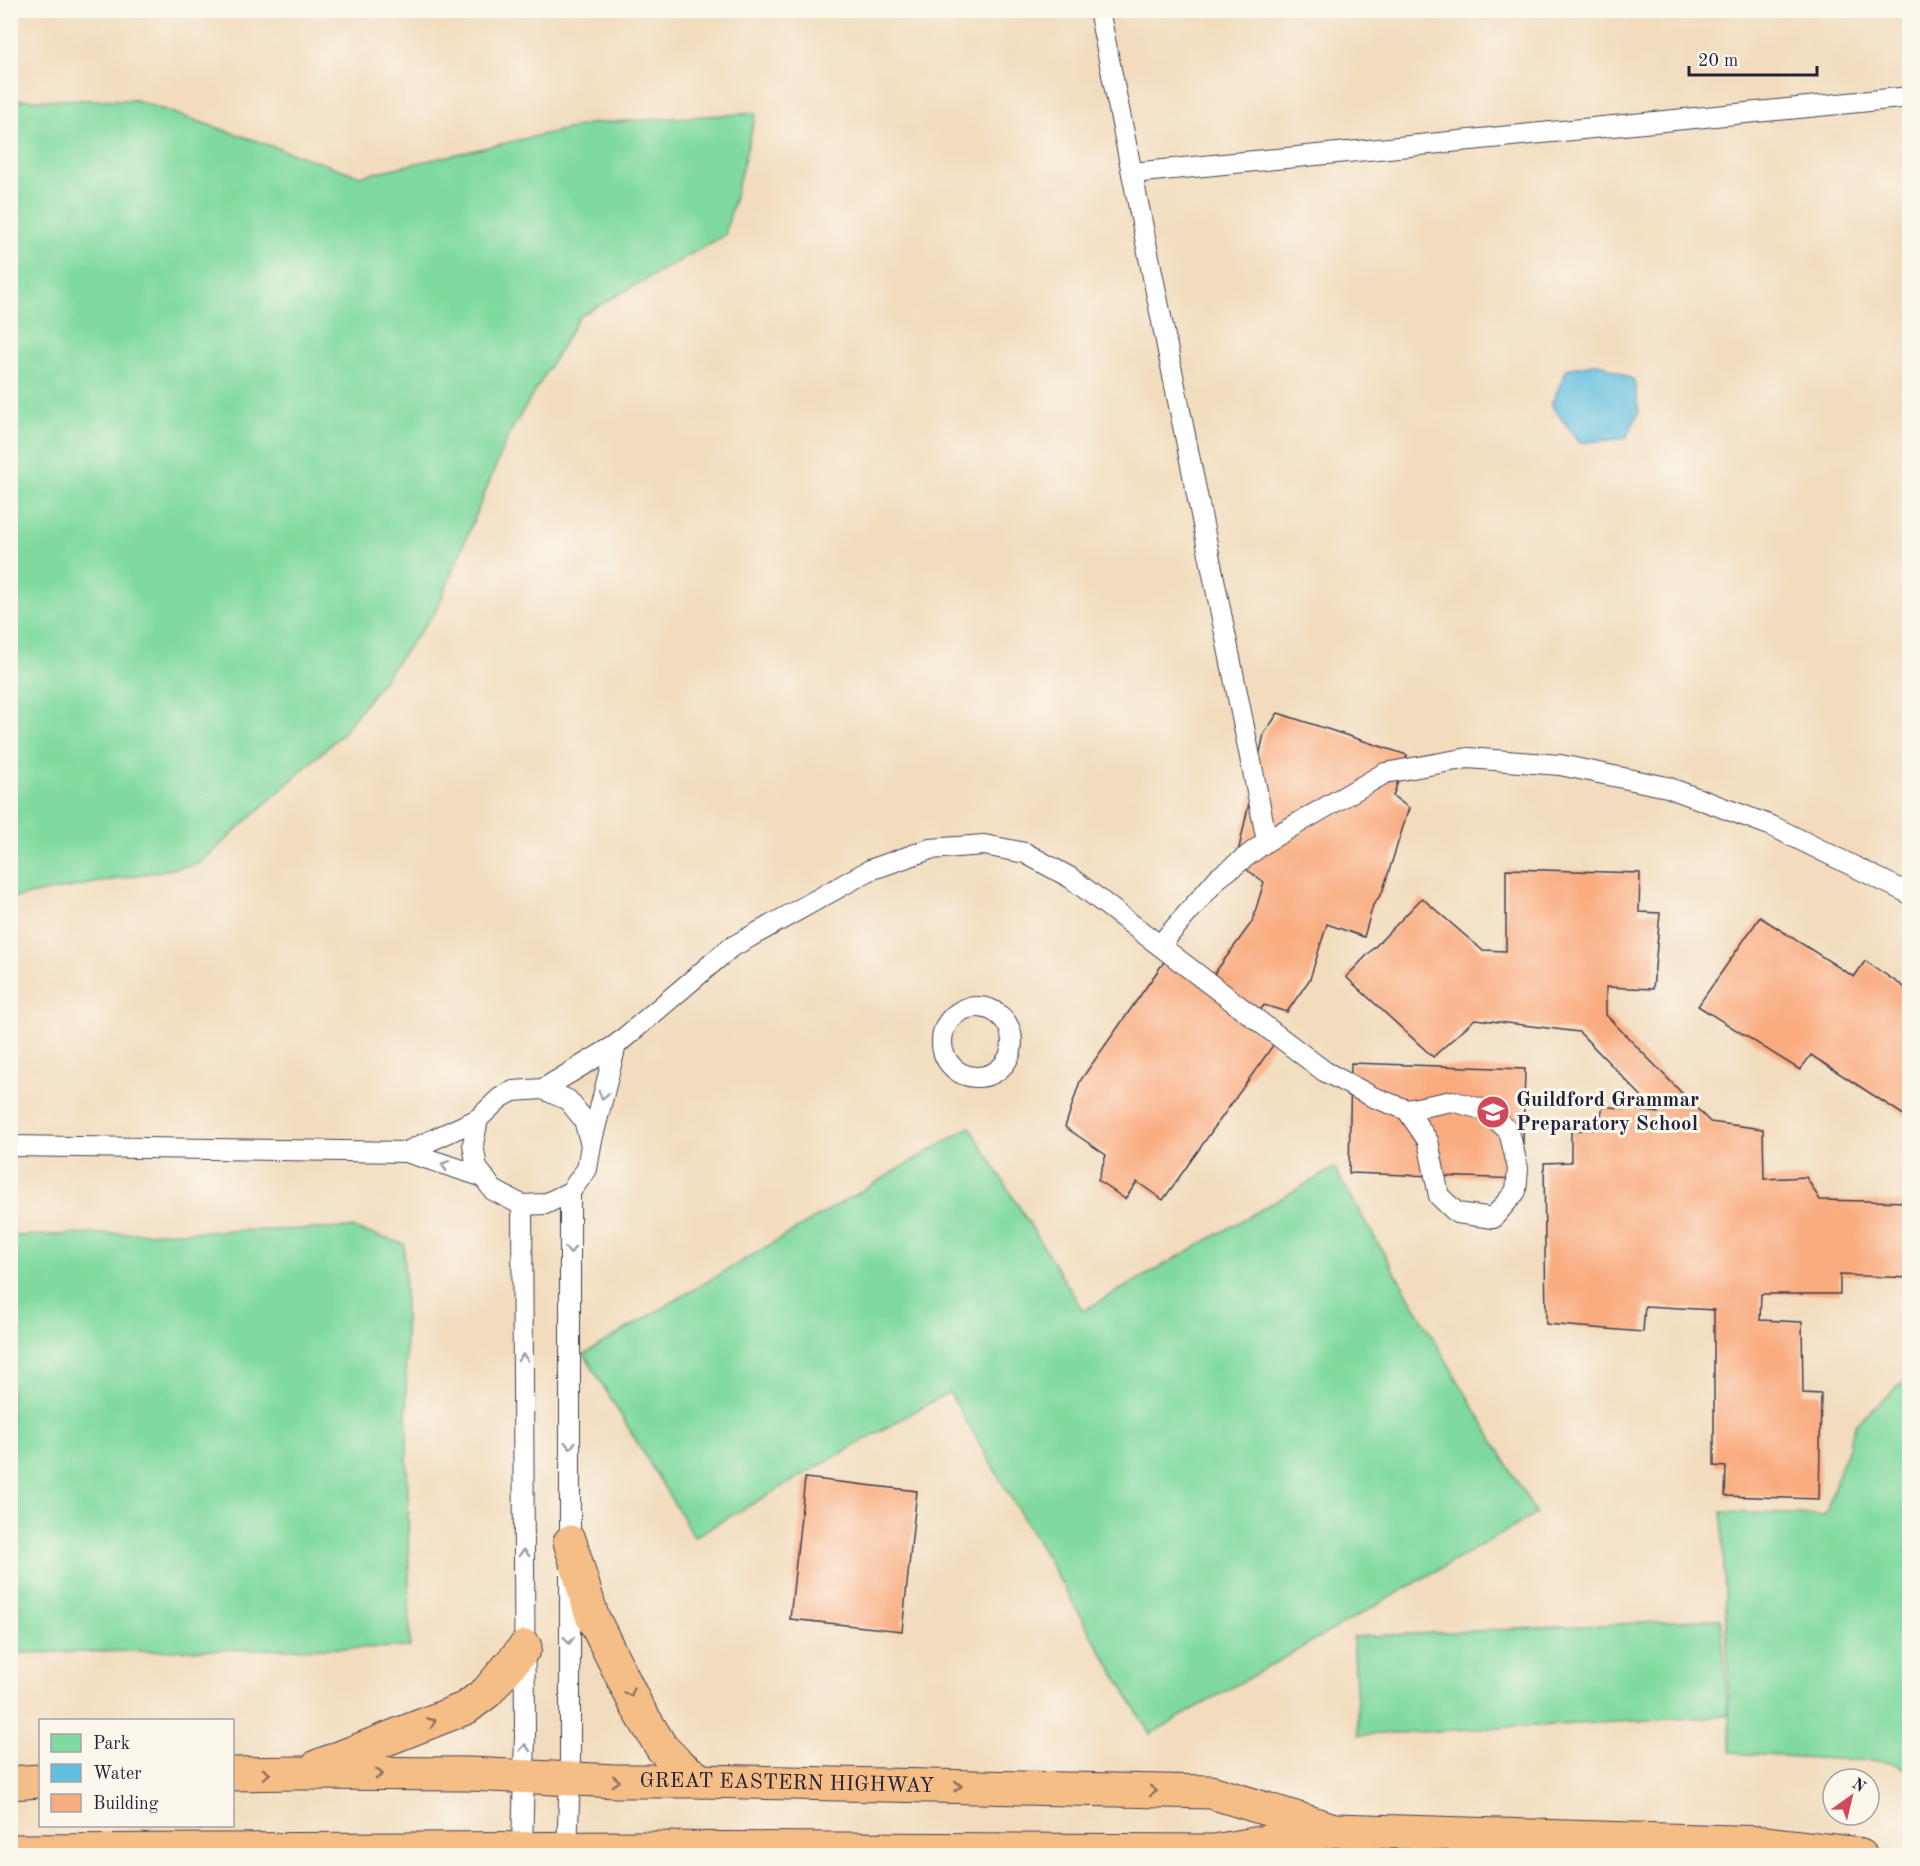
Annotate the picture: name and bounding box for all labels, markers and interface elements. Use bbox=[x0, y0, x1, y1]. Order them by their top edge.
scale bar bbox=[1689, 39, 1816, 77]
text: 20 m bbox=[1698, 52, 1738, 70]
one-way arrow bbox=[598, 1090, 611, 1100]
place label: Guildford Grammar Preparatory School bbox=[1516, 1090, 1699, 1135]
school or university icon: Guildford Grammar Preparatory School bbox=[1475, 1094, 1511, 1130]
one-way arrow bbox=[440, 1160, 451, 1172]
one-way arrow bbox=[564, 1246, 576, 1255]
one-way arrow bbox=[517, 1354, 529, 1363]
one-way arrow bbox=[564, 1441, 576, 1450]
one-way arrow bbox=[518, 1549, 530, 1558]
one-way arrow bbox=[563, 1636, 575, 1645]
one-way arrow bbox=[623, 1687, 635, 1698]
one-way arrow bbox=[426, 1717, 437, 1729]
legend bbox=[39, 1719, 234, 1827]
text: Park bbox=[93, 1735, 130, 1753]
one-way arrow bbox=[518, 1743, 531, 1752]
text: Water bbox=[93, 1765, 142, 1783]
one-way arrow bbox=[261, 1767, 270, 1780]
one-way arrow bbox=[374, 1767, 383, 1780]
north arrow bbox=[1821, 1767, 1881, 1827]
street label: GREAT EASTERN HIGHWAY bbox=[639, 1770, 934, 1797]
one-way arrow bbox=[611, 1774, 620, 1787]
text: N bbox=[1849, 1776, 1868, 1797]
one-way arrow bbox=[953, 1780, 962, 1793]
one-way arrow bbox=[1148, 1785, 1157, 1797]
text: Building bbox=[93, 1795, 159, 1813]

